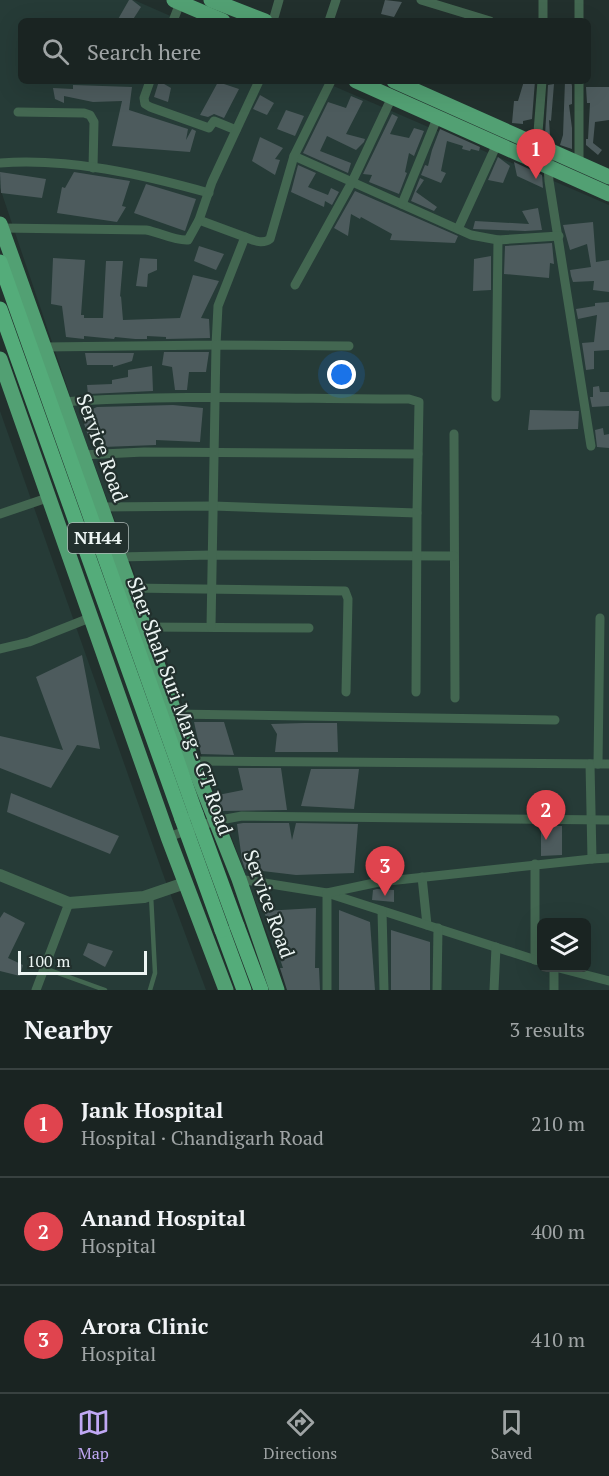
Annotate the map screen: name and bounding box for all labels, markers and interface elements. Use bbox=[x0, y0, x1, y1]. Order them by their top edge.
search box bbox=[18, 18, 591, 84]
icon: search bbox=[39, 35, 72, 68]
text: Search here bbox=[87, 37, 201, 66]
pin: 1 bbox=[516, 130, 556, 179]
your location bbox=[327, 360, 356, 389]
street label: Service Road bbox=[70, 390, 135, 506]
road number: NH44 bbox=[68, 523, 128, 553]
street label: Sher Shah Suri Marg - GT Road bbox=[121, 573, 240, 839]
pin: 2 bbox=[526, 790, 566, 840]
street label: Service Road bbox=[237, 846, 302, 962]
pin: 3 bbox=[366, 846, 404, 896]
map controls bbox=[537, 918, 591, 972]
button: layers bbox=[537, 918, 591, 972]
scale bar bbox=[18, 948, 147, 976]
text: 100 m bbox=[27, 950, 70, 972]
text: Nearby bbox=[24, 1012, 112, 1046]
text: 3 results bbox=[510, 1016, 585, 1043]
text: Jank Hospital bbox=[81, 1095, 223, 1124]
text: 1 bbox=[38, 1110, 49, 1137]
text: 210 m bbox=[531, 1110, 585, 1137]
text: Hospital · Chandigarh Road bbox=[81, 1124, 324, 1151]
text: Anand Hospital bbox=[81, 1203, 246, 1232]
text: 2 bbox=[38, 1218, 49, 1245]
text: 400 m bbox=[531, 1218, 585, 1245]
text: Hospital bbox=[81, 1232, 156, 1259]
text: Arora Clinic bbox=[81, 1311, 208, 1340]
text: 3 bbox=[38, 1326, 49, 1353]
text: 410 m bbox=[531, 1326, 585, 1353]
text: Hospital bbox=[81, 1340, 156, 1367]
tab: Map bbox=[77, 1406, 110, 1464]
tab: Directions bbox=[263, 1406, 337, 1464]
tab: Saved bbox=[491, 1406, 532, 1464]

